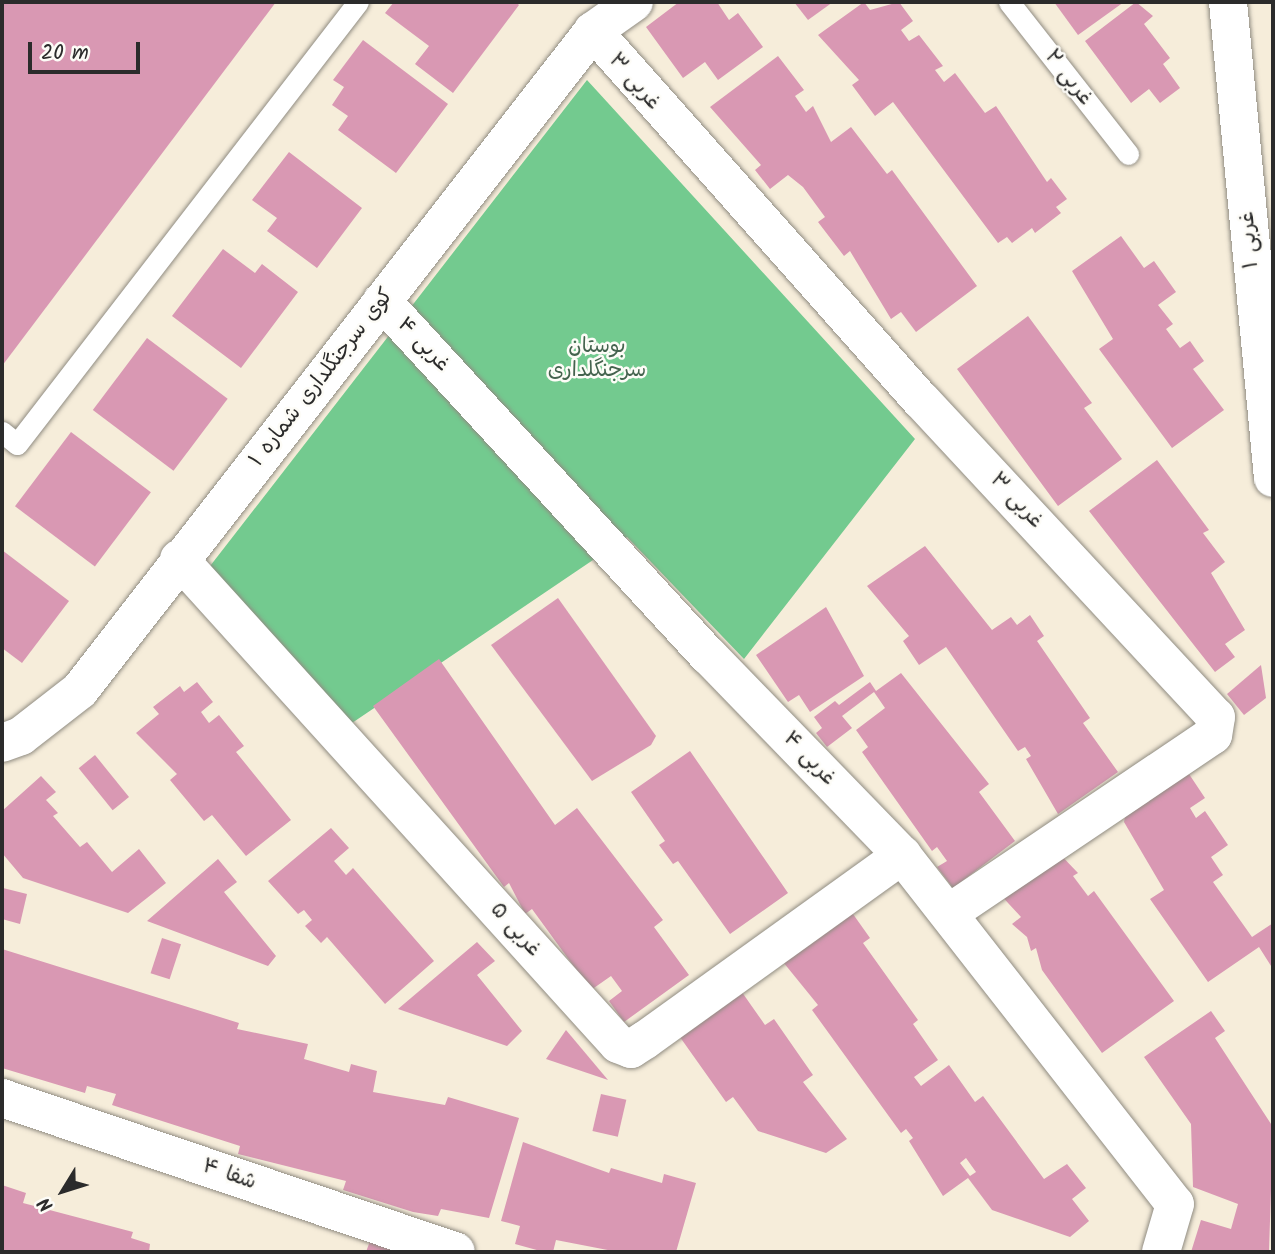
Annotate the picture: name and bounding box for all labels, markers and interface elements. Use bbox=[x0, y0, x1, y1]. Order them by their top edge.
scale bar bbox=[32, 28, 144, 72]
text: 20 m bbox=[41, 37, 89, 70]
street label: غربی ۲ bbox=[1038, 45, 1098, 111]
street label: غربی ۳ bbox=[603, 48, 665, 116]
street label: غربی ۱ bbox=[1235, 210, 1265, 270]
street label: کوی سرجنگلداری شماره ۱ bbox=[244, 284, 400, 472]
street label: غربی ۴ bbox=[391, 312, 455, 378]
park label: بوستان سرجنگلداری bbox=[548, 334, 646, 384]
street label: غربی ۳ bbox=[984, 468, 1048, 534]
street label: غربی ۴ bbox=[777, 727, 841, 791]
street label: غربی ۵ bbox=[484, 898, 546, 962]
street label: شفا ۴ bbox=[199, 1154, 259, 1196]
north arrow bbox=[28, 1156, 98, 1226]
text: N bbox=[31, 1190, 62, 1218]

